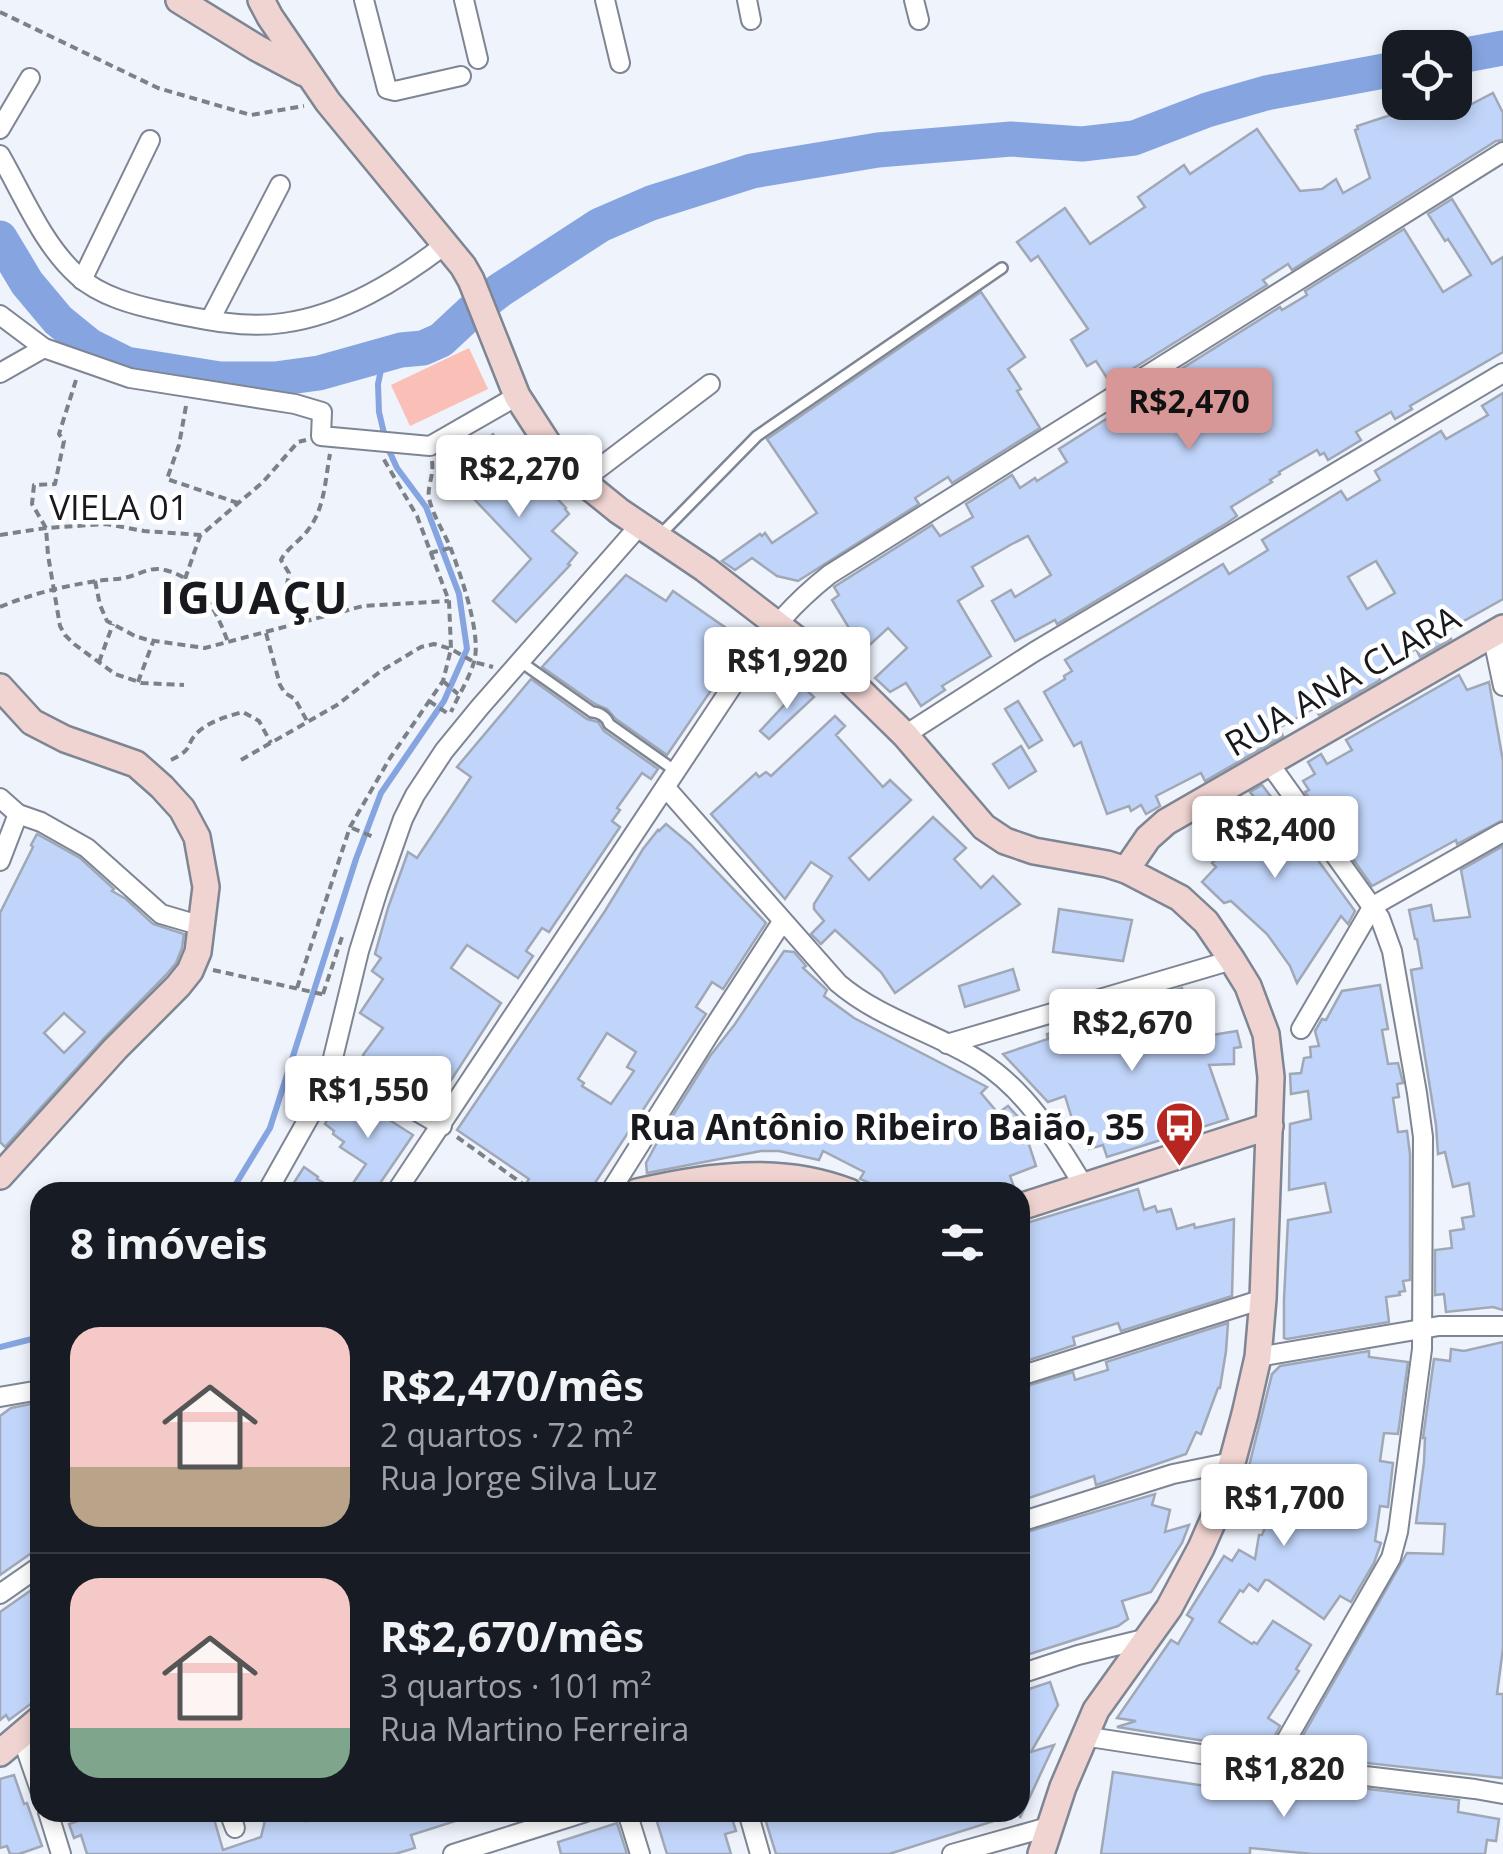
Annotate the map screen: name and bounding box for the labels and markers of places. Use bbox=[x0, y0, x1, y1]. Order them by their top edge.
pin: R$2,470 bbox=[1097, 368, 1281, 453]
pin: R$2,270 bbox=[427, 435, 611, 520]
pin: R$1,920 bbox=[695, 627, 879, 712]
pin: R$2,400 bbox=[1183, 796, 1367, 881]
pin: R$2,670 bbox=[1040, 989, 1224, 1074]
pin: R$1,550 bbox=[276, 1056, 460, 1141]
bus stop icon: Rua Antônio Ribeiro Baião, 35 bbox=[1154, 1100, 1206, 1168]
place label: Rua Antônio Ribeiro Baião, 35 bbox=[629, 1103, 1145, 1150]
pin: R$1,700 bbox=[1192, 1464, 1376, 1549]
pin: R$1,820 bbox=[1192, 1735, 1376, 1820]

